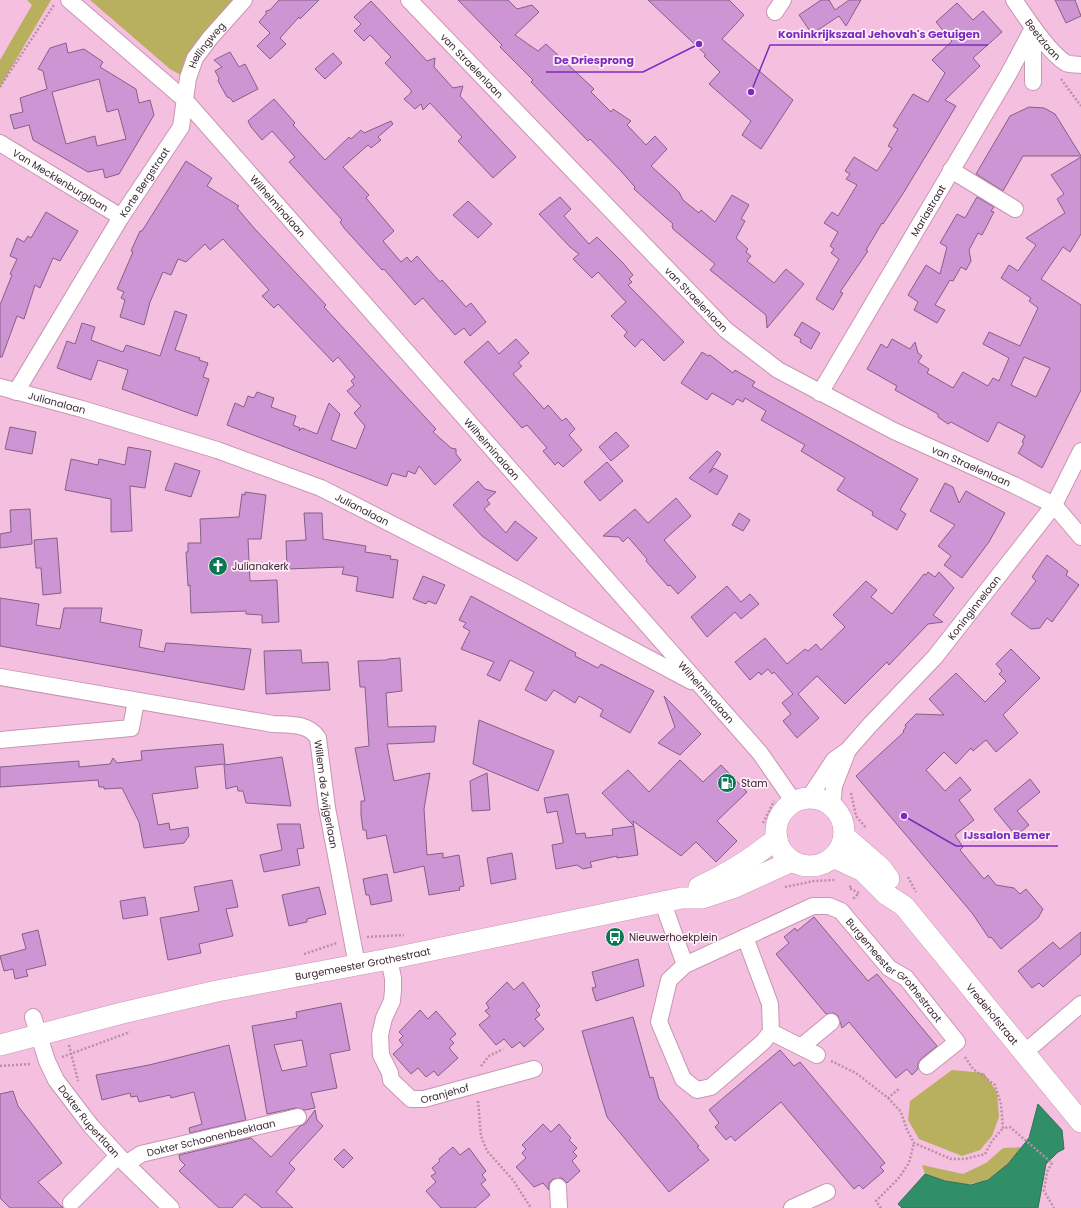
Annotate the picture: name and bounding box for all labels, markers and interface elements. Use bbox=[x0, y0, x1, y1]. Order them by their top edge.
street label: Beetzlaan bbox=[1021, 16, 1064, 64]
street label: Hellingweg bbox=[185, 19, 229, 70]
callout: Koninkrijkszaal Jehovah's Getuigen bbox=[770, 22, 988, 45]
text: Koninkrijkszaal Jehovah's Getuigen bbox=[778, 26, 980, 42]
street label: van Straelenlaan bbox=[437, 30, 507, 102]
callout: De Driesprong bbox=[546, 49, 643, 72]
text: De Driesprong bbox=[554, 52, 634, 68]
street label: Korte Bergstraat bbox=[116, 144, 174, 220]
street label: Van Mecklenburglaan bbox=[10, 145, 111, 216]
street label: Wilhelminalaan bbox=[246, 172, 309, 240]
street label: Mariastraat bbox=[907, 182, 950, 240]
street label: van Straelenlaan bbox=[661, 264, 731, 336]
street label: Julianalaan bbox=[26, 388, 87, 418]
street label: Wilhelminalaan bbox=[460, 415, 523, 484]
street label: van Straelenlaan bbox=[929, 442, 1013, 491]
street label: Julianalaan bbox=[332, 489, 392, 530]
church icon: Julianakerk bbox=[207, 555, 229, 577]
place label: Julianakerk bbox=[232, 559, 290, 574]
street label: Koninginnelaan bbox=[944, 572, 1004, 643]
street label: Wilhelminalaan bbox=[674, 658, 737, 727]
street label: Willem de Zwijgerlaan bbox=[310, 739, 342, 850]
fuel station icon: Stam bbox=[716, 772, 738, 794]
place label: Stam bbox=[741, 776, 768, 791]
callout: IJssalon Bemer bbox=[956, 823, 1058, 846]
text: IJssalon Bemer bbox=[964, 827, 1051, 843]
street label: Burgemeester Grothestraat bbox=[842, 915, 946, 1026]
bus stop icon: Nieuwerhoekplein bbox=[604, 926, 626, 948]
place label: Nieuwerhoekplein bbox=[629, 930, 718, 945]
street label: Burgemeester Grothestraat bbox=[294, 943, 432, 984]
street label: Vredehofstraat bbox=[962, 980, 1022, 1049]
street label: Oranjehof bbox=[419, 1080, 471, 1108]
street label: Dokter Rupertlaan bbox=[54, 1082, 123, 1161]
street label: Dokter Schoonenbeeklaan bbox=[145, 1116, 277, 1160]

